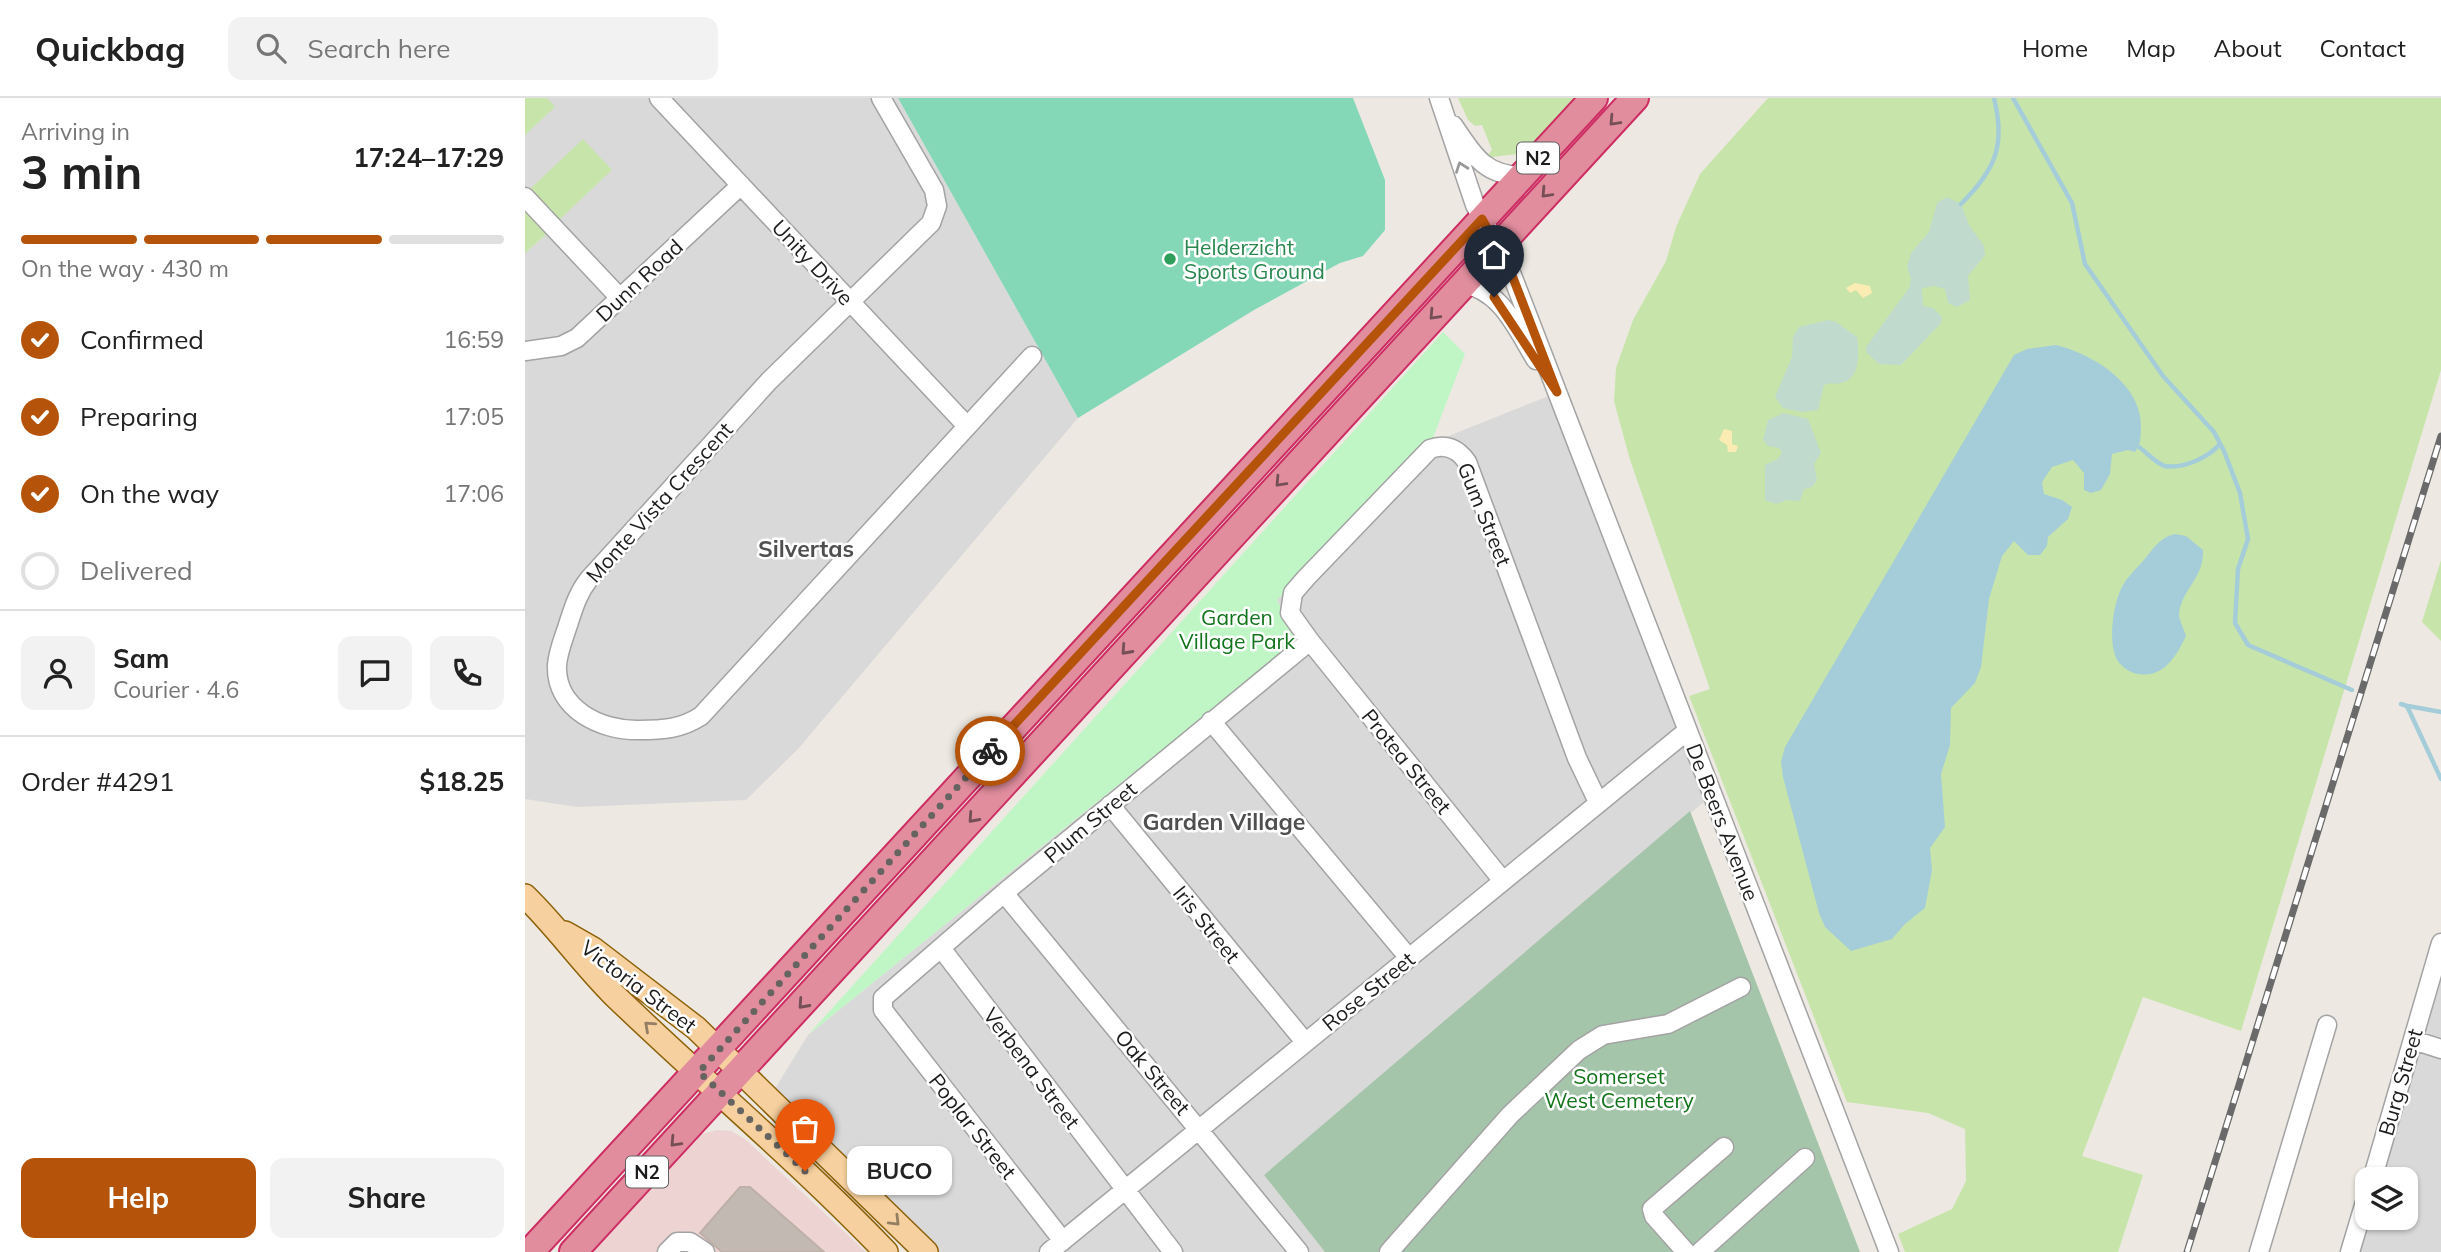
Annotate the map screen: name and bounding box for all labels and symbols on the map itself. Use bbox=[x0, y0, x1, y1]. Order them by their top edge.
one-way arrow bbox=[1610, 113, 1623, 126]
road number: N2 bbox=[1517, 142, 1559, 174]
one-way arrow bbox=[1455, 162, 1469, 174]
one-way arrow bbox=[1542, 185, 1555, 198]
street label: Unity Drive bbox=[767, 214, 859, 310]
pin bbox=[1464, 225, 1524, 297]
street label: Dunn Road bbox=[590, 233, 688, 327]
place label: Helderzicht Sports Ground bbox=[1184, 234, 1325, 284]
marker: Helderzicht Sports Ground bbox=[1162, 251, 1178, 267]
one-way arrow bbox=[1430, 307, 1442, 320]
street label: Monte Vista Crescent bbox=[580, 416, 738, 588]
street label: Gum Street bbox=[1452, 458, 1518, 570]
one-way arrow bbox=[1276, 474, 1288, 487]
district label: Silvertas bbox=[758, 534, 854, 563]
park label: Garden Village Park bbox=[1179, 604, 1295, 654]
one-way arrow bbox=[1122, 642, 1135, 655]
street label: Protea Street bbox=[1357, 703, 1457, 819]
courier bbox=[955, 716, 1025, 786]
street label: De Beers Avenue bbox=[1681, 740, 1765, 904]
street label: Plum Street bbox=[1038, 776, 1142, 868]
district label: Garden Village bbox=[1143, 807, 1305, 836]
one-way arrow bbox=[968, 810, 981, 823]
street label: Iris Street bbox=[1168, 880, 1246, 968]
street label: Victoria Street bbox=[576, 934, 702, 1038]
street label: Rose Street bbox=[1316, 946, 1420, 1036]
one-way arrow bbox=[798, 996, 811, 1009]
street label: Verbena Street bbox=[978, 1002, 1086, 1134]
one-way arrow bbox=[644, 1022, 657, 1035]
street label: Oak Street bbox=[1110, 1024, 1196, 1120]
street label: Burg Street bbox=[2372, 1025, 2428, 1139]
park label: Somerset West Cemetery bbox=[1544, 1063, 1694, 1113]
street label: Poplar Street bbox=[924, 1068, 1022, 1184]
pin bbox=[775, 1099, 835, 1171]
one-way arrow bbox=[670, 1134, 683, 1147]
callout: BUCO bbox=[847, 1146, 952, 1196]
road number: N2 bbox=[626, 1156, 668, 1188]
one-way arrow bbox=[886, 1213, 899, 1226]

